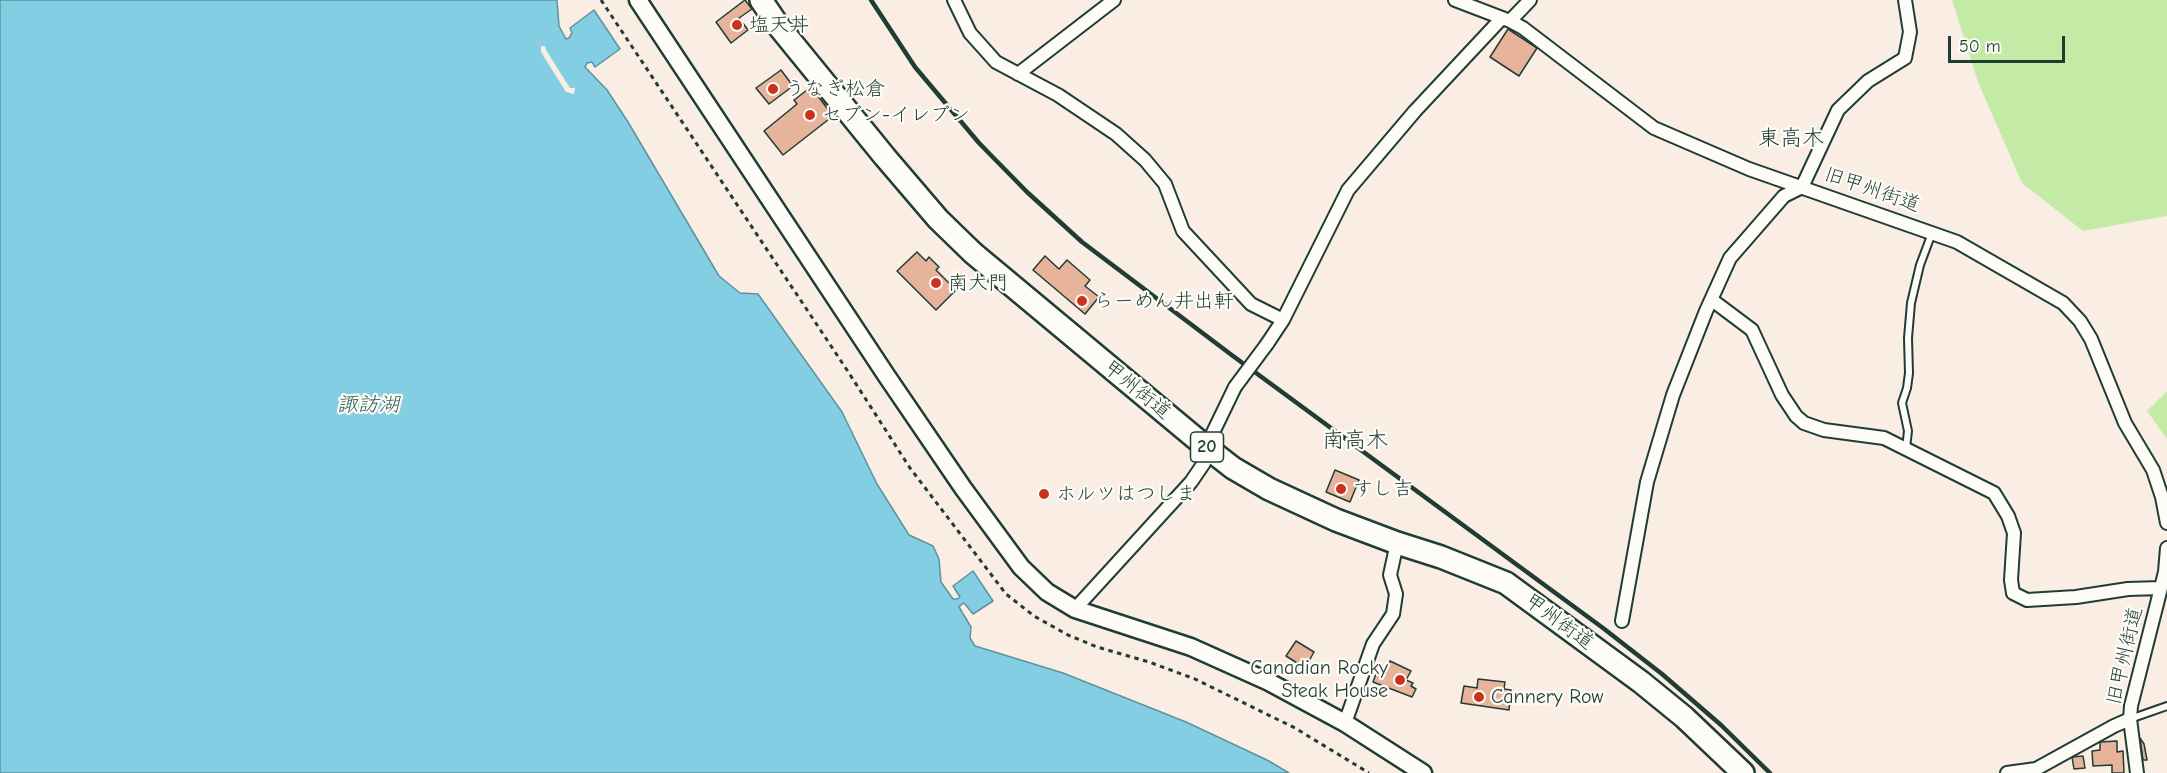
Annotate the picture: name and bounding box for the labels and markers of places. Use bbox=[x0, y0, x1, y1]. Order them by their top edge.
place label: 塩天丼 bbox=[749, 13, 809, 37]
marker: 塩天丼 bbox=[730, 18, 744, 32]
place label: うなぎ松倉 bbox=[785, 77, 885, 101]
marker: うなぎ松倉 bbox=[766, 82, 780, 96]
place label: セブン-イレブン bbox=[822, 103, 970, 127]
marker: セブン-イレブン bbox=[803, 108, 817, 122]
place label: 南大門 bbox=[948, 271, 1008, 295]
marker: 南大門 bbox=[929, 276, 943, 290]
place label: らーめん井出軒 bbox=[1094, 289, 1234, 313]
marker: らーめん井出軒 bbox=[1075, 294, 1089, 308]
place label: すし吉 bbox=[1353, 477, 1413, 501]
place label: ホルツはつしま bbox=[1056, 482, 1196, 506]
marker: すし吉 bbox=[1334, 482, 1348, 496]
marker: ホルツはつしま bbox=[1037, 487, 1051, 501]
place label: Canadian Rocky Steak House bbox=[1250, 656, 1388, 703]
marker: Canadian Rocky Steak House bbox=[1393, 673, 1407, 687]
place label: Cannery Row bbox=[1491, 685, 1603, 709]
marker: Cannery Row bbox=[1472, 690, 1486, 704]

